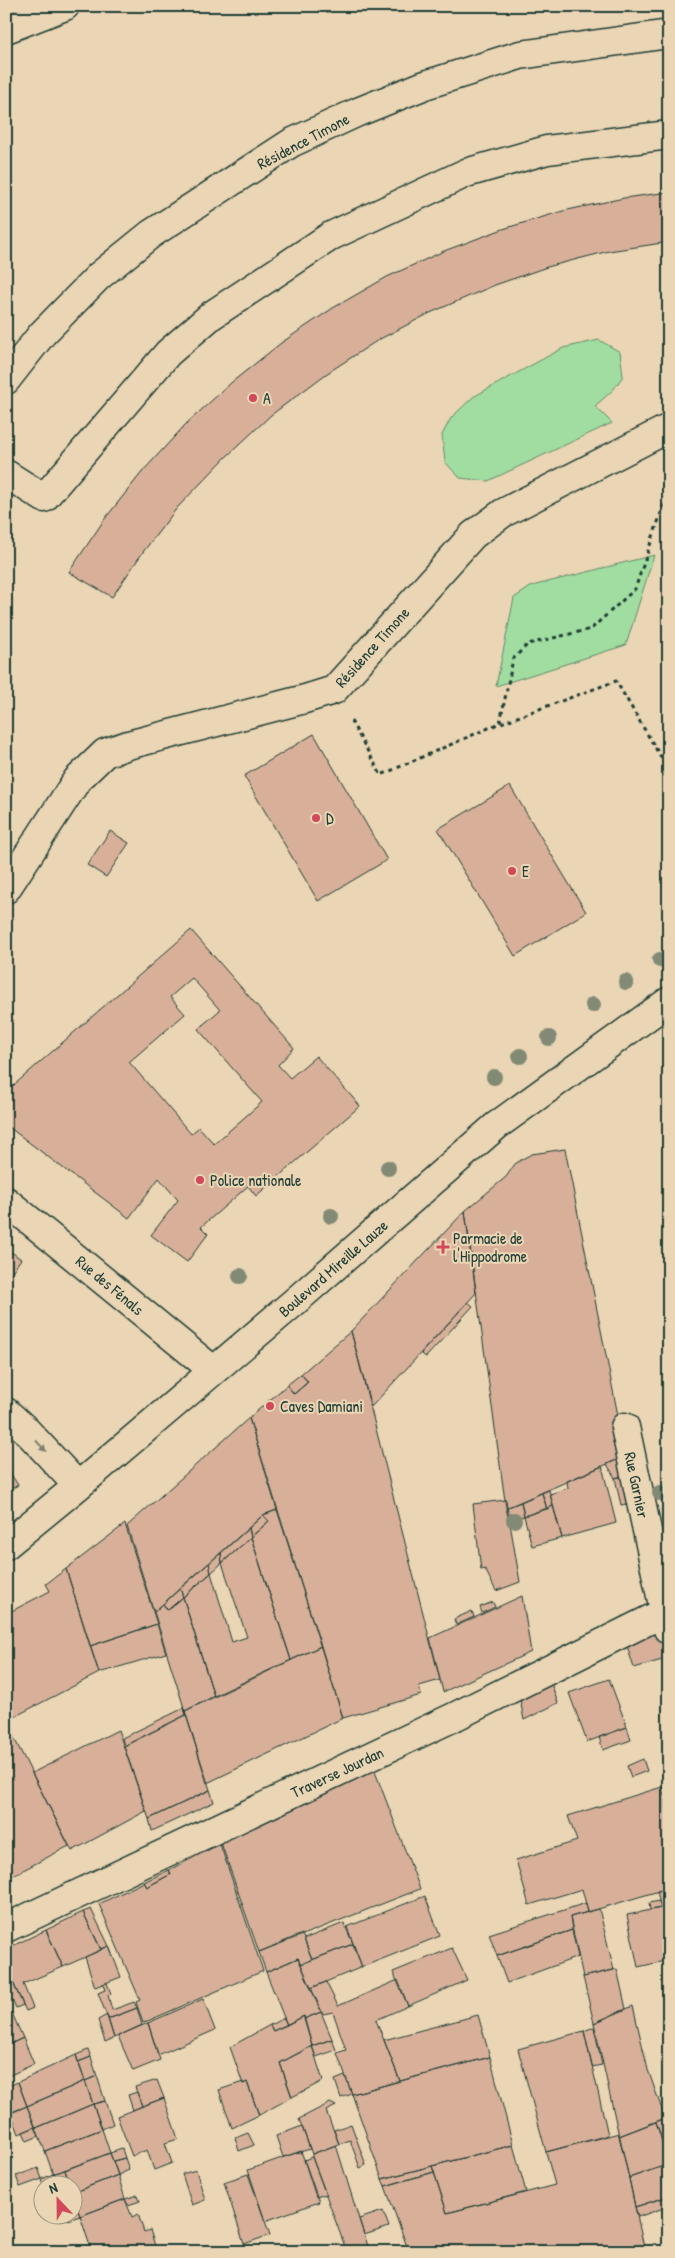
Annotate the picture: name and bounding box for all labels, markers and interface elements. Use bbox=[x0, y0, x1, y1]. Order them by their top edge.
street label: Résidence Timone bbox=[253, 107, 354, 175]
place label: A bbox=[263, 387, 271, 409]
marker: A bbox=[247, 392, 259, 404]
street label: Résidence Timone bbox=[330, 601, 415, 692]
place label: D bbox=[326, 807, 334, 829]
marker: D bbox=[310, 812, 322, 824]
place label: E bbox=[522, 860, 529, 882]
marker: E bbox=[506, 865, 518, 877]
place label: Police nationale bbox=[210, 1169, 302, 1191]
marker: Police nationale bbox=[194, 1174, 206, 1186]
street label: Boulevard Mireille Lauze bbox=[274, 1214, 393, 1322]
place label: Parmacie de l'Hippodrome bbox=[453, 1227, 528, 1267]
marker: Parmacie de l'Hippodrome bbox=[437, 1241, 449, 1253]
street label: Rue des Fénals bbox=[71, 1250, 149, 1320]
place label: Caves Damiani bbox=[280, 1395, 363, 1417]
marker: Caves Damiani bbox=[264, 1400, 276, 1412]
one-way arrow bbox=[35, 1439, 47, 1451]
street label: Rue Garnier bbox=[619, 1450, 655, 1520]
street label: Traverse Jourdan bbox=[287, 1741, 387, 1803]
north arrow bbox=[32, 2176, 82, 2226]
text: N bbox=[46, 2177, 60, 2198]

